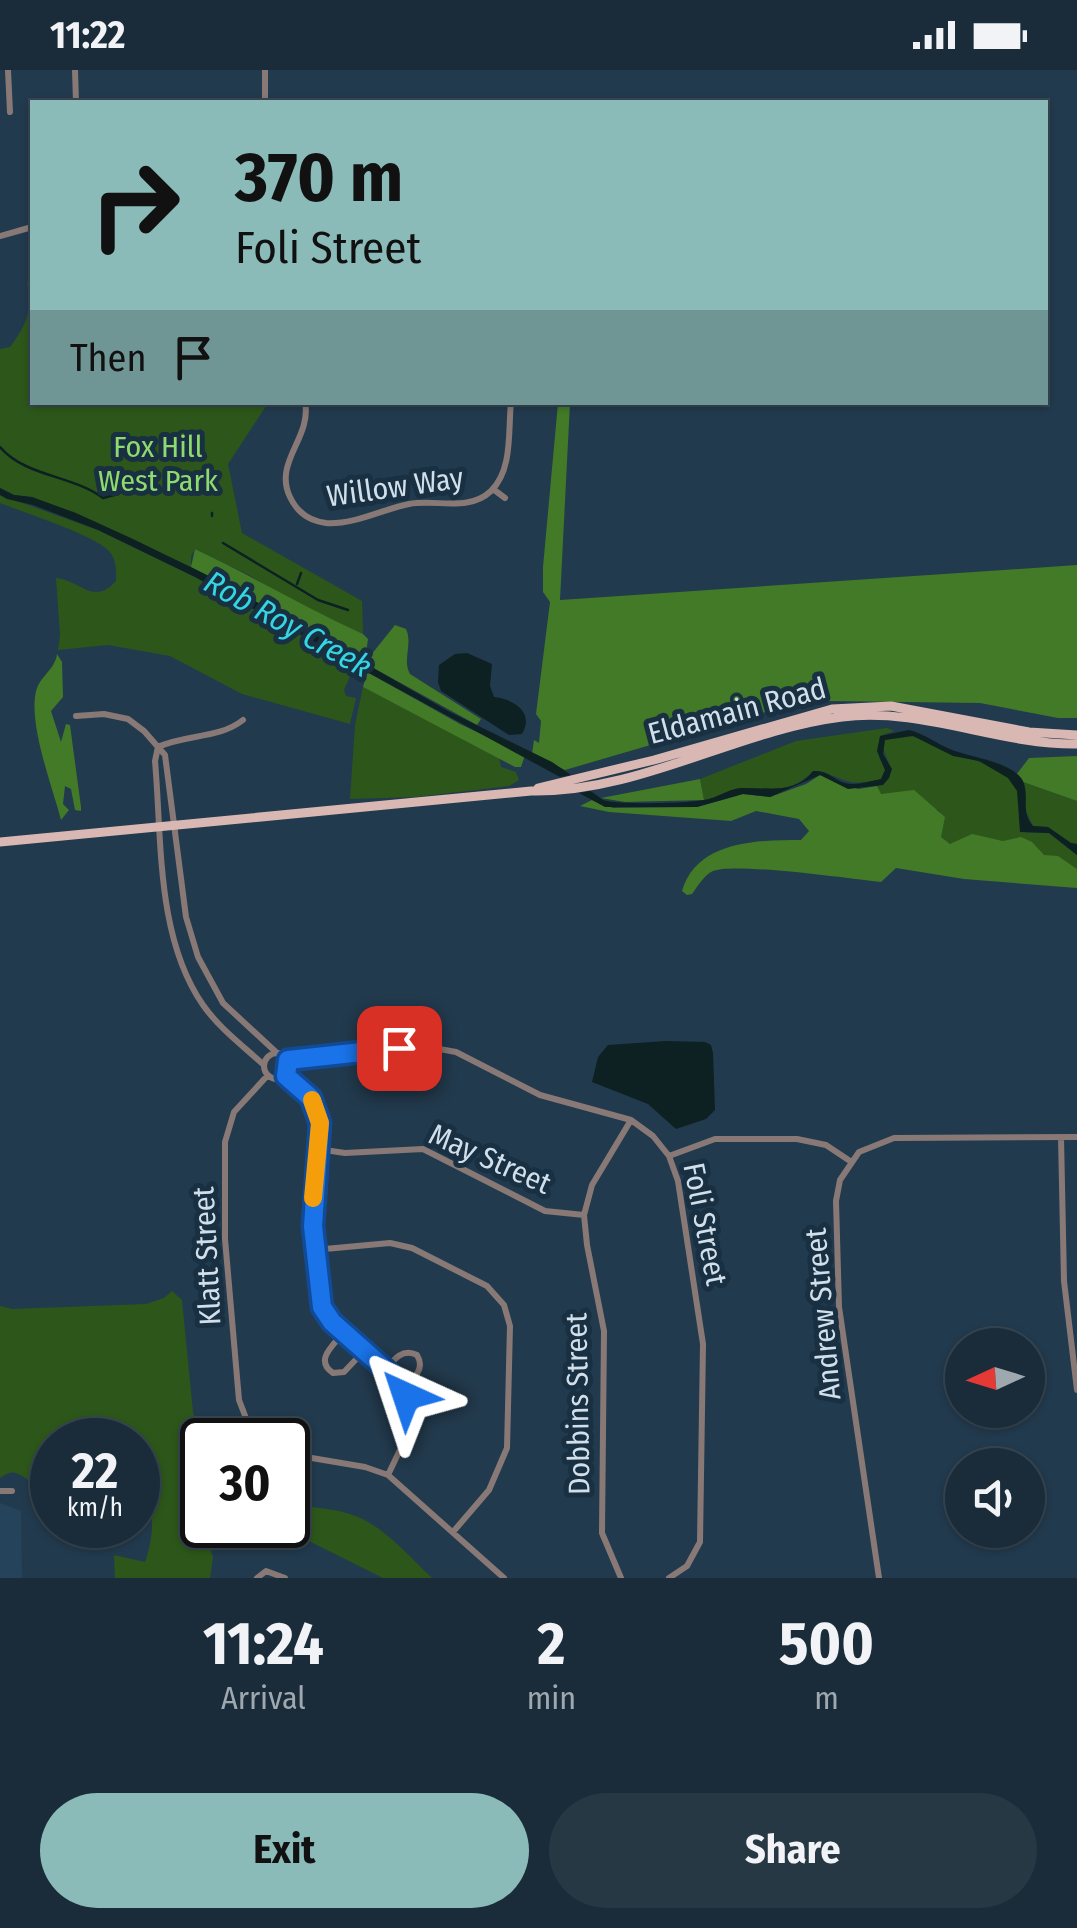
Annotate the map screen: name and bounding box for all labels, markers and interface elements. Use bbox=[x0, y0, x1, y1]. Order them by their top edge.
text: 11:22 bbox=[50, 12, 125, 58]
text: 370 m bbox=[235, 136, 403, 220]
icon: right bbox=[70, 140, 200, 270]
text: Foli Street bbox=[235, 221, 421, 275]
icon: arrive bbox=[166, 330, 221, 385]
text: Then bbox=[70, 335, 146, 381]
park label: Fox Hill West Park bbox=[98, 429, 218, 499]
street label: Willow Way bbox=[324, 460, 466, 514]
water label: Rob Roy Creek bbox=[198, 563, 378, 685]
street label: Eldamain Road bbox=[644, 670, 830, 752]
pin bbox=[357, 1006, 442, 1091]
icon: arrive bbox=[372, 1021, 427, 1076]
street label: May Street bbox=[423, 1116, 557, 1202]
street label: Foli Street bbox=[675, 1160, 735, 1289]
street label: Klatt Street bbox=[185, 1186, 229, 1326]
street label: Andrew Street bbox=[798, 1226, 848, 1402]
street label: Dobbins Street bbox=[558, 1312, 598, 1495]
north arrow bbox=[945, 1328, 1045, 1428]
map controls bbox=[945, 1328, 1045, 1548]
position arrow bbox=[354, 1344, 458, 1448]
speed limit sign: 30 bbox=[180, 1418, 310, 1548]
text: 22 bbox=[72, 1441, 118, 1501]
button: sound bbox=[945, 1448, 1045, 1548]
text: km/h bbox=[67, 1493, 123, 1523]
text: 11:24 bbox=[203, 1608, 324, 1680]
text: 2 bbox=[538, 1608, 565, 1680]
text: 500 bbox=[779, 1608, 874, 1680]
text: Arrival bbox=[221, 1679, 306, 1717]
text: min bbox=[527, 1679, 576, 1717]
text: m bbox=[814, 1679, 839, 1717]
button: Exit bbox=[40, 1793, 529, 1908]
button: Share bbox=[549, 1793, 1037, 1908]

